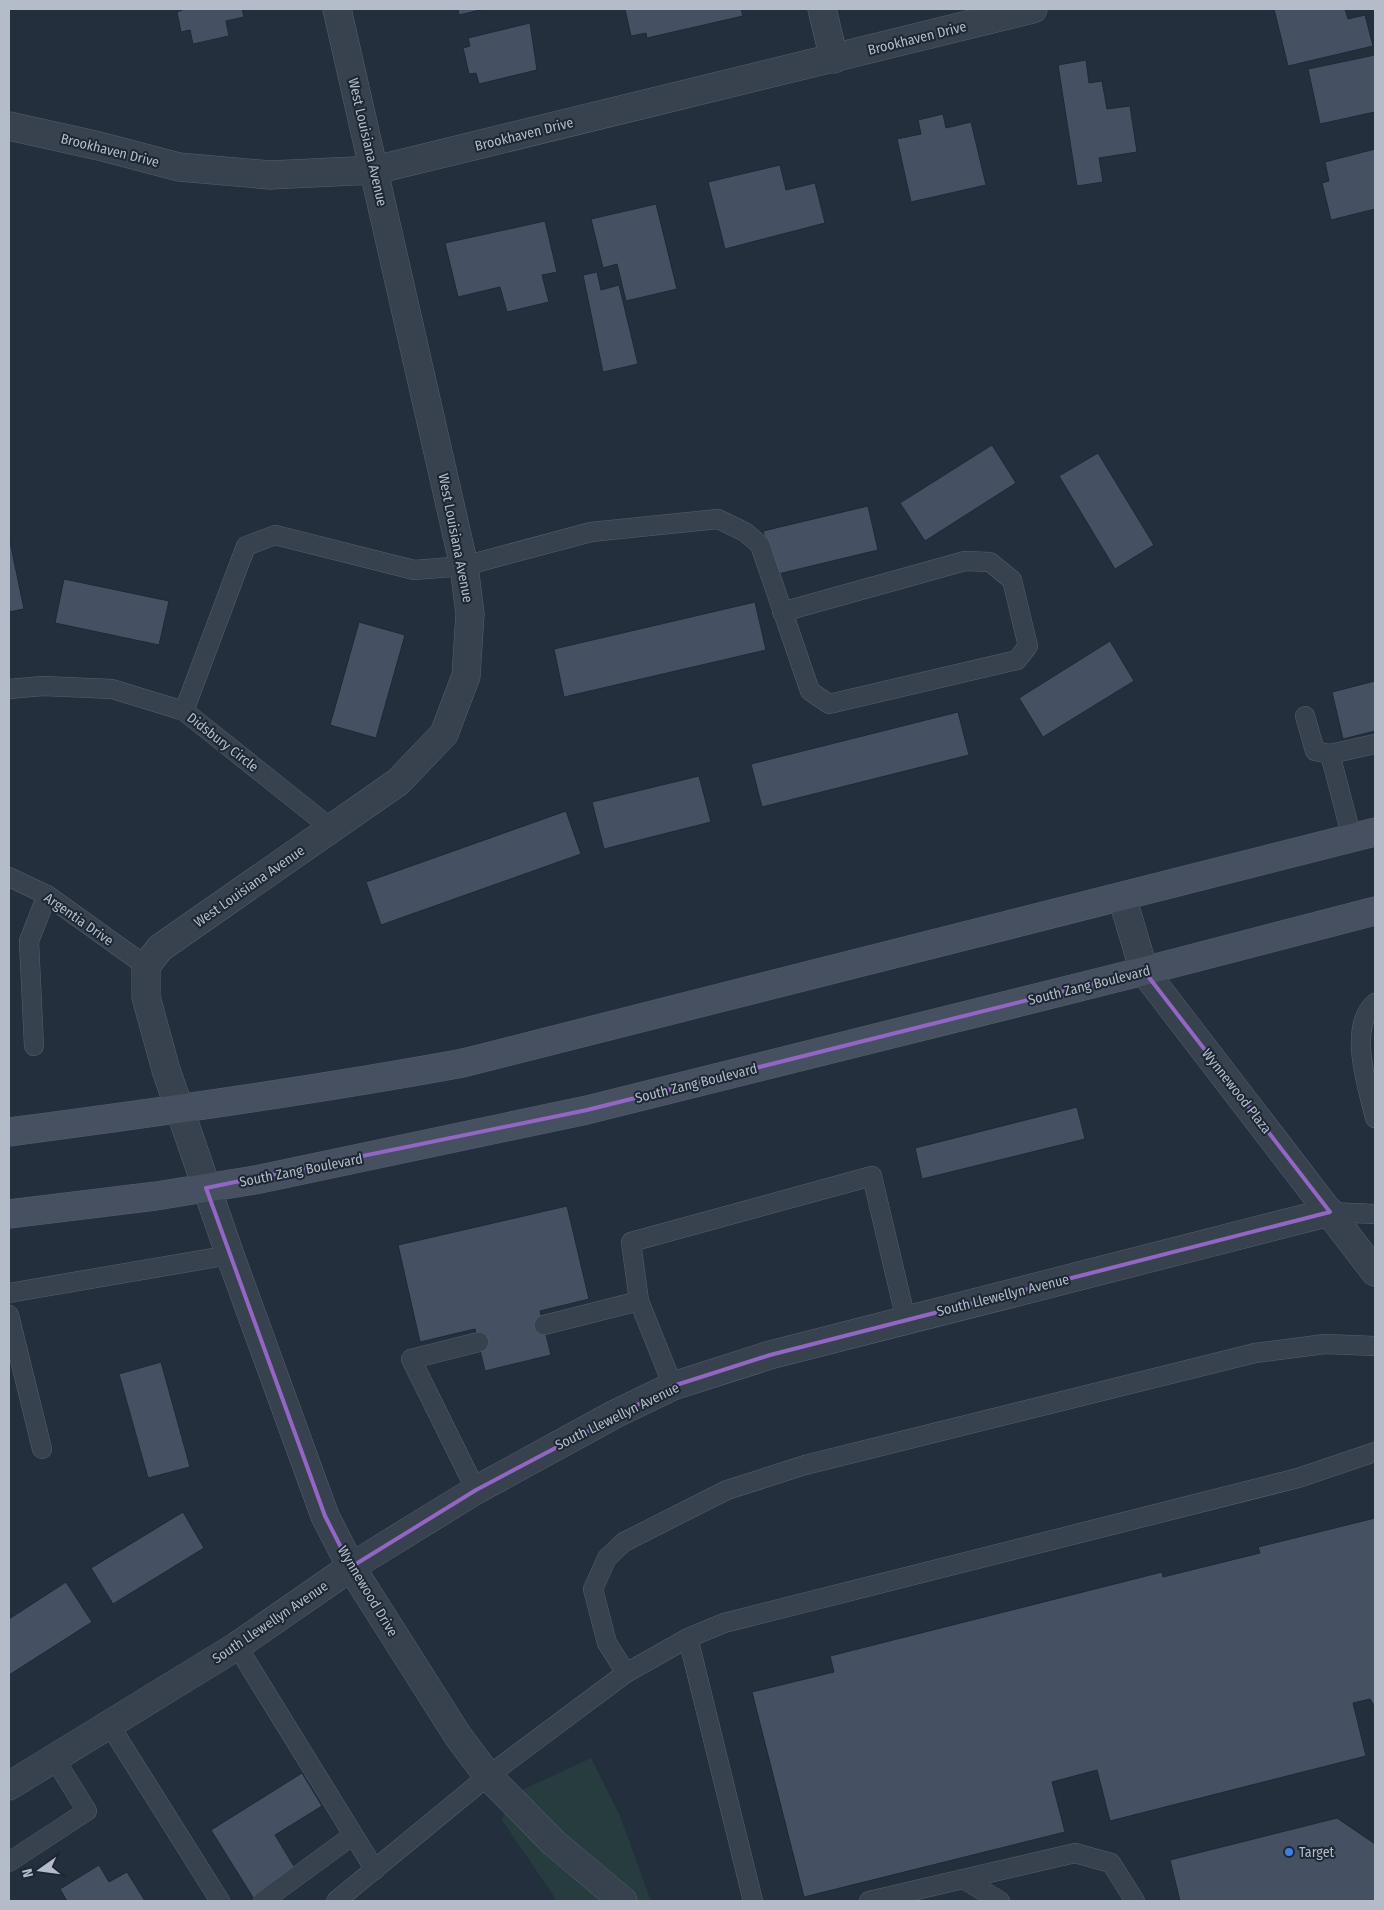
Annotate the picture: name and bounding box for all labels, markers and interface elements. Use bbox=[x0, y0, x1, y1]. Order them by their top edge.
street label: Brookhaven Drive bbox=[866, 18, 968, 59]
street label: West Louisiana Avenue bbox=[344, 76, 391, 208]
street label: Brookhaven Drive bbox=[473, 114, 575, 155]
street label: Brookhaven Drive bbox=[59, 130, 161, 171]
street label: West Louisiana Avenue bbox=[435, 472, 476, 604]
street label: Didsbury Circle bbox=[184, 709, 262, 776]
street label: West Louisiana Avenue bbox=[191, 842, 308, 931]
street label: Argentia Drive bbox=[41, 889, 117, 950]
street label: South Zang Boulevard bbox=[1026, 962, 1152, 1009]
street label: Wynnewood Plaza bbox=[1198, 1045, 1275, 1137]
street label: South Zang Boulevard bbox=[633, 1060, 759, 1107]
street label: South Zang Boulevard bbox=[238, 1150, 364, 1191]
street label: South Llewellyn Avenue bbox=[935, 1271, 1071, 1320]
street label: South Llewellyn Avenue bbox=[552, 1379, 682, 1454]
street label: Wynnewood Drive bbox=[334, 1543, 401, 1640]
street label: South Llewellyn Avenue bbox=[209, 1577, 331, 1667]
place label: Target bbox=[1299, 1844, 1335, 1861]
north arrow bbox=[15, 1845, 65, 1895]
marker: Target bbox=[1283, 1846, 1295, 1858]
text: N bbox=[19, 1867, 37, 1879]

